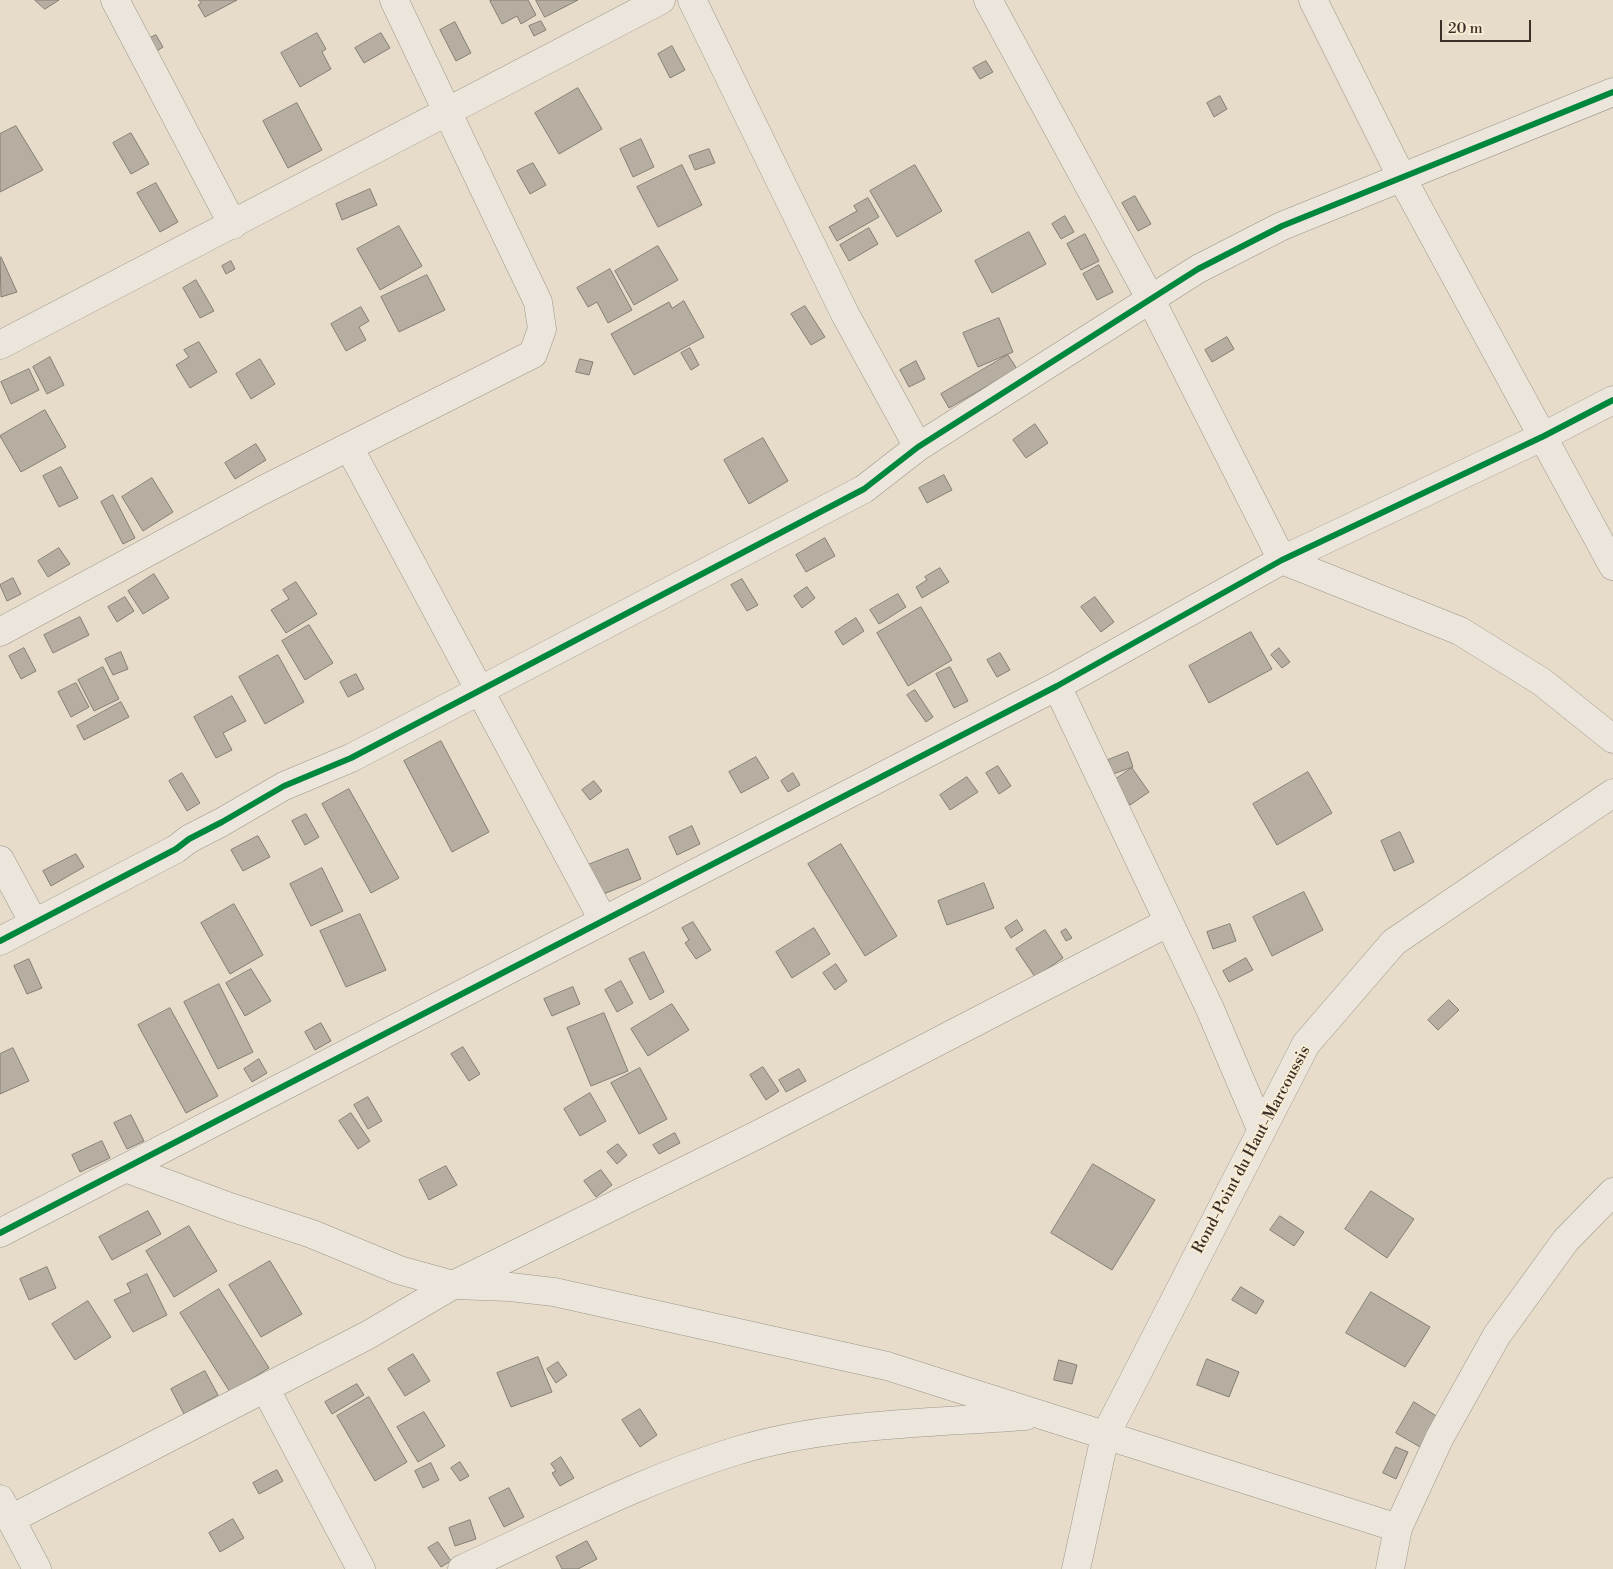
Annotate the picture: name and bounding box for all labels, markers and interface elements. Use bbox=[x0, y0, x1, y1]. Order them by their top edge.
scale bar bbox=[1443, 10, 1534, 42]
text: 20 m bbox=[1448, 19, 1483, 38]
street label: Rond-Point du Haut-Marcoussis bbox=[1189, 1043, 1315, 1257]

